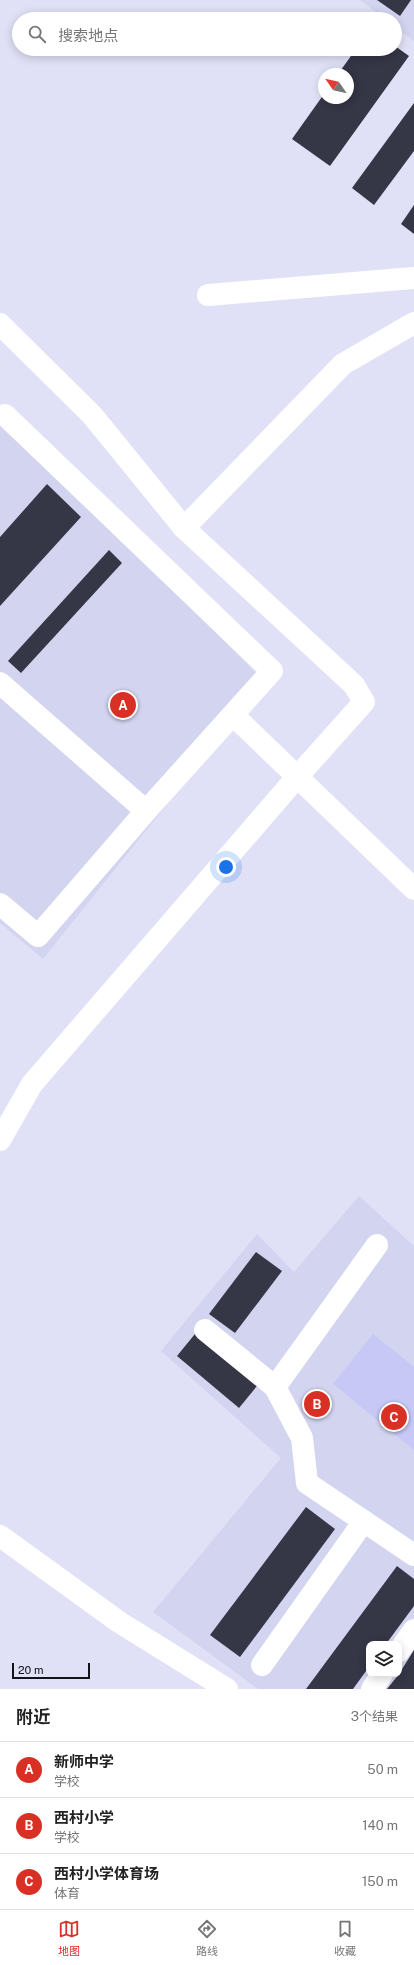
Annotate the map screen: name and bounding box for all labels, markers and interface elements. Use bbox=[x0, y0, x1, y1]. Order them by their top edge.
search box bbox=[12, 12, 402, 56]
icon: search bbox=[26, 23, 48, 45]
text: 搜索地点 bbox=[58, 27, 118, 44]
north arrow bbox=[318, 68, 354, 104]
pin: A bbox=[110, 690, 136, 720]
your location bbox=[216, 857, 236, 877]
pin: B bbox=[304, 1389, 330, 1419]
pin: C bbox=[381, 1402, 407, 1432]
map controls bbox=[366, 1641, 402, 1677]
button: layers bbox=[366, 1641, 402, 1677]
scale bar bbox=[12, 1661, 90, 1680]
text: 20 m bbox=[18, 1664, 43, 1676]
text: 附近 bbox=[16, 1707, 50, 1727]
text: 3个结果 bbox=[351, 1709, 398, 1724]
text: 新师中学 bbox=[54, 1753, 114, 1770]
text: A bbox=[24, 1762, 34, 1777]
text: 50 m bbox=[367, 1762, 398, 1777]
text: 学校 bbox=[54, 1774, 80, 1789]
text: 西村小学 bbox=[54, 1809, 114, 1826]
text: B bbox=[25, 1818, 33, 1833]
text: 140 m bbox=[362, 1818, 398, 1833]
text: 学校 bbox=[54, 1830, 80, 1845]
text: 西村小学体育场 bbox=[54, 1865, 159, 1882]
text: C bbox=[24, 1874, 34, 1889]
text: 150 m bbox=[362, 1874, 398, 1889]
text: 体育 bbox=[54, 1886, 80, 1901]
tab: 地图 bbox=[58, 1918, 80, 1958]
tab: 路线 bbox=[196, 1918, 218, 1958]
tab: 收藏 bbox=[334, 1918, 356, 1958]

